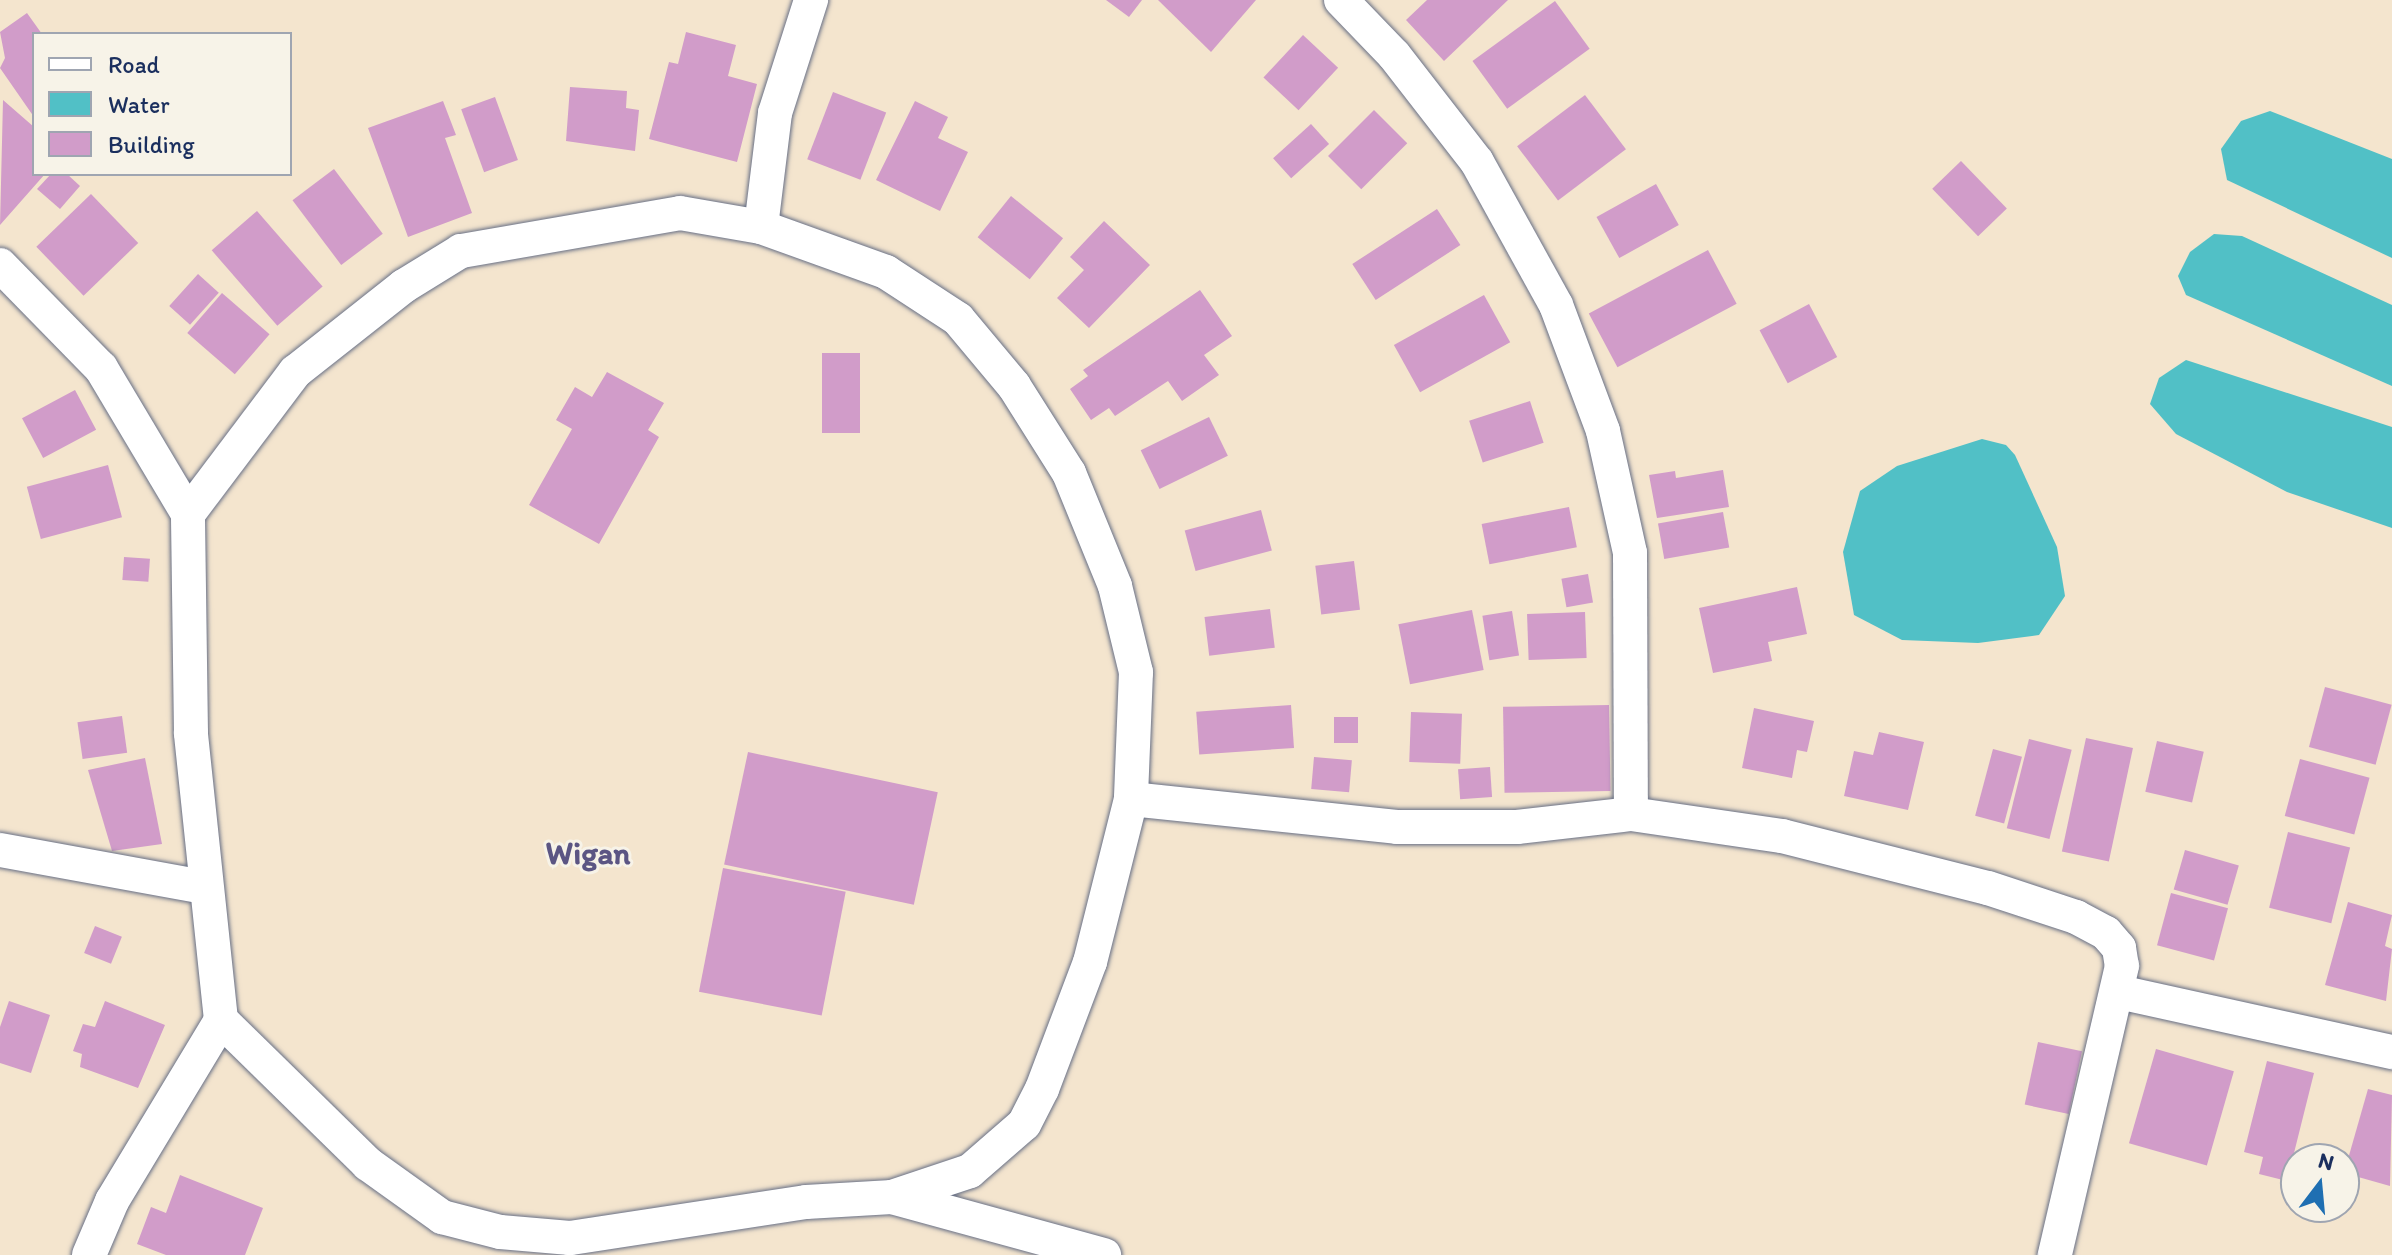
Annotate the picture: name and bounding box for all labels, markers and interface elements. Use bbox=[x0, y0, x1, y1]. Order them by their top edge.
legend bbox=[32, 32, 292, 176]
text: Road bbox=[108, 50, 160, 79]
text: Water bbox=[108, 90, 170, 119]
text: Building bbox=[108, 130, 195, 159]
district label: Wigan bbox=[546, 834, 630, 872]
north arrow bbox=[2280, 1143, 2360, 1223]
text: N bbox=[2315, 1146, 2337, 1176]

